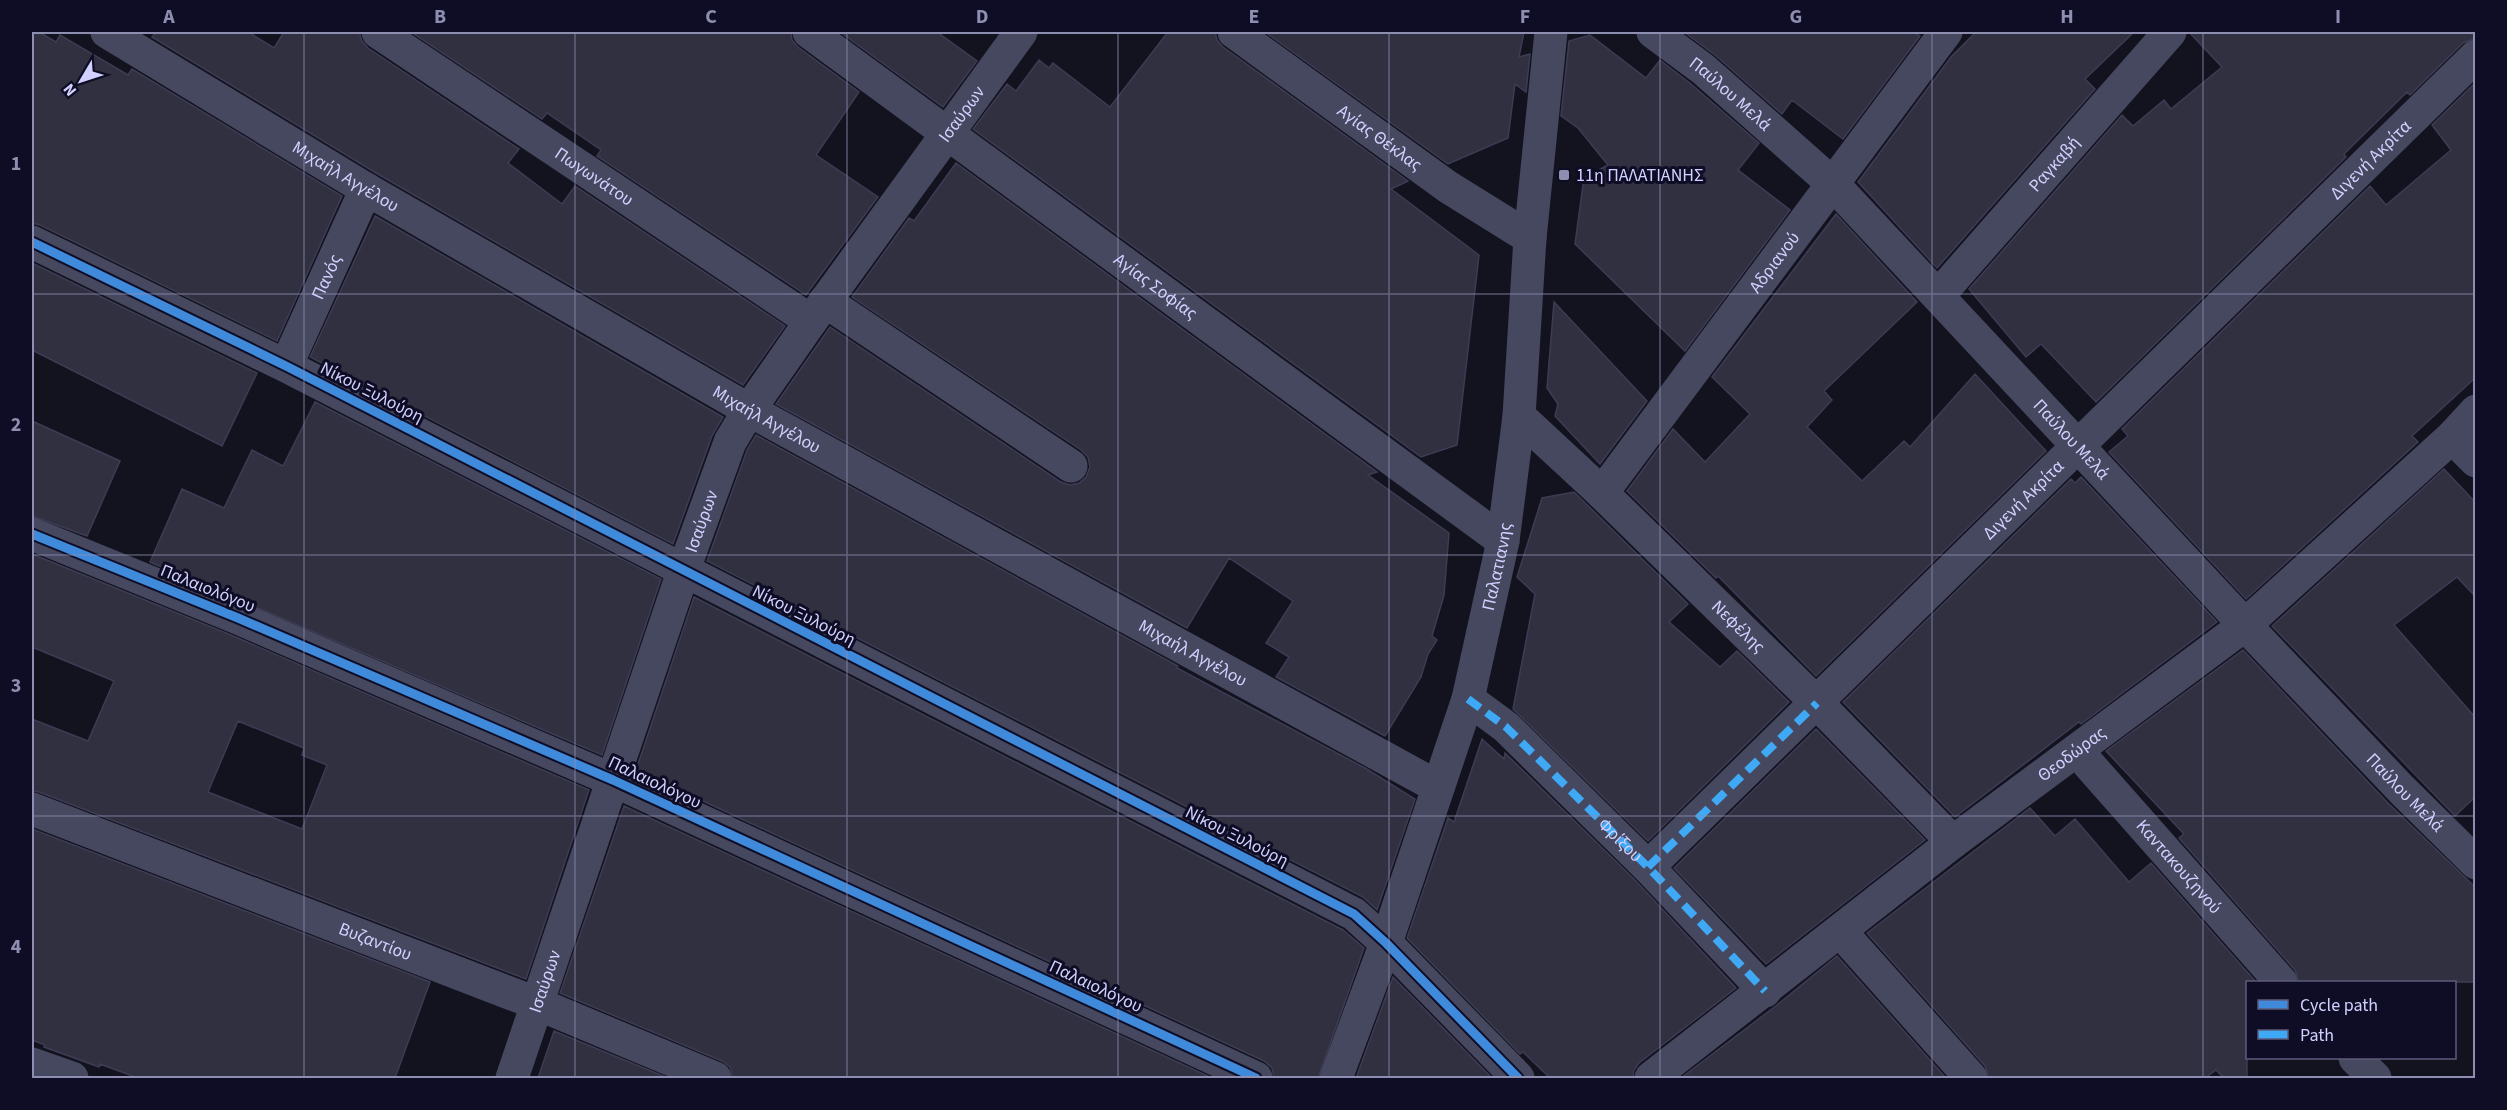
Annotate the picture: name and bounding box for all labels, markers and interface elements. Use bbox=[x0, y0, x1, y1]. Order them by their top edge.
text: A bbox=[162, 3, 175, 31]
text: B bbox=[434, 3, 446, 31]
text: C bbox=[705, 3, 717, 31]
text: D bbox=[976, 3, 988, 31]
text: E bbox=[1249, 3, 1259, 31]
text: F bbox=[1520, 3, 1530, 31]
text: G bbox=[1790, 3, 1802, 31]
text: H bbox=[2060, 3, 2074, 31]
text: I bbox=[2335, 3, 2341, 31]
north arrow bbox=[51, 51, 111, 111]
street label: Παύλου Μελά bbox=[1684, 51, 1777, 137]
text: N bbox=[58, 79, 82, 101]
street label: Ισαύρων bbox=[933, 80, 991, 148]
street label: Αγίας Θέκλας bbox=[1332, 99, 1427, 177]
street label: Διγενή Ακρίτα bbox=[2324, 114, 2417, 205]
street label: Ραγκαβή bbox=[2023, 131, 2086, 198]
street label: Μιχαήλ Αγγέλου bbox=[287, 135, 403, 218]
street label: Πωγωνάτου bbox=[550, 141, 638, 212]
text: 1 bbox=[11, 150, 21, 178]
place label: 11η ΠΑΛΑΤΙΑΝΗΣ bbox=[1576, 163, 1704, 188]
marker: 11η ΠΑΛΑΤΙΑΝΗΣ bbox=[1557, 168, 1571, 182]
street label: Αδριανού bbox=[1743, 227, 1806, 298]
street label: Αγίας Σοφίας bbox=[1108, 248, 1203, 326]
street label: Πανός bbox=[306, 250, 348, 304]
street label: Νίκου Ξυλούρη bbox=[316, 356, 428, 429]
street label: Μιχαήλ Αγγέλου bbox=[708, 379, 825, 460]
street label: Παύλου Μελά bbox=[2027, 394, 2115, 485]
text: 2 bbox=[11, 411, 21, 439]
street label: Διγενή Ακρίτα bbox=[1977, 454, 2070, 546]
street label: Ισαύρων bbox=[679, 486, 725, 556]
street label: Παλατιανης bbox=[1476, 521, 1518, 613]
street label: Παλαιολόγου bbox=[157, 558, 259, 619]
street label: Νίκου Ξυλούρη bbox=[748, 579, 860, 652]
street label: Νεφέλης bbox=[1706, 595, 1771, 659]
street label: Μιχαήλ Αγγέλου bbox=[1134, 613, 1251, 693]
text: 3 bbox=[11, 672, 21, 700]
street label: Θεοδώρας bbox=[2033, 720, 2111, 788]
street label: Παύλου Μελά bbox=[2360, 748, 2450, 838]
street label: Παλαιολόγου bbox=[604, 750, 705, 815]
street label: Νίκου Ξυλούρη bbox=[1181, 800, 1293, 873]
street label: Φρίξου bbox=[1592, 812, 1648, 868]
street label: Καντακουζηνού bbox=[2130, 814, 2227, 920]
street label: Βυζαντίου bbox=[335, 916, 415, 967]
text: 4 bbox=[11, 933, 22, 961]
street label: Ισαύρων bbox=[523, 947, 567, 1016]
street label: Παλαιολόγου bbox=[1045, 954, 1146, 1019]
legend bbox=[2246, 981, 2456, 1059]
text: Cycle path bbox=[2300, 993, 2378, 1018]
text: Path bbox=[2300, 1023, 2334, 1048]

